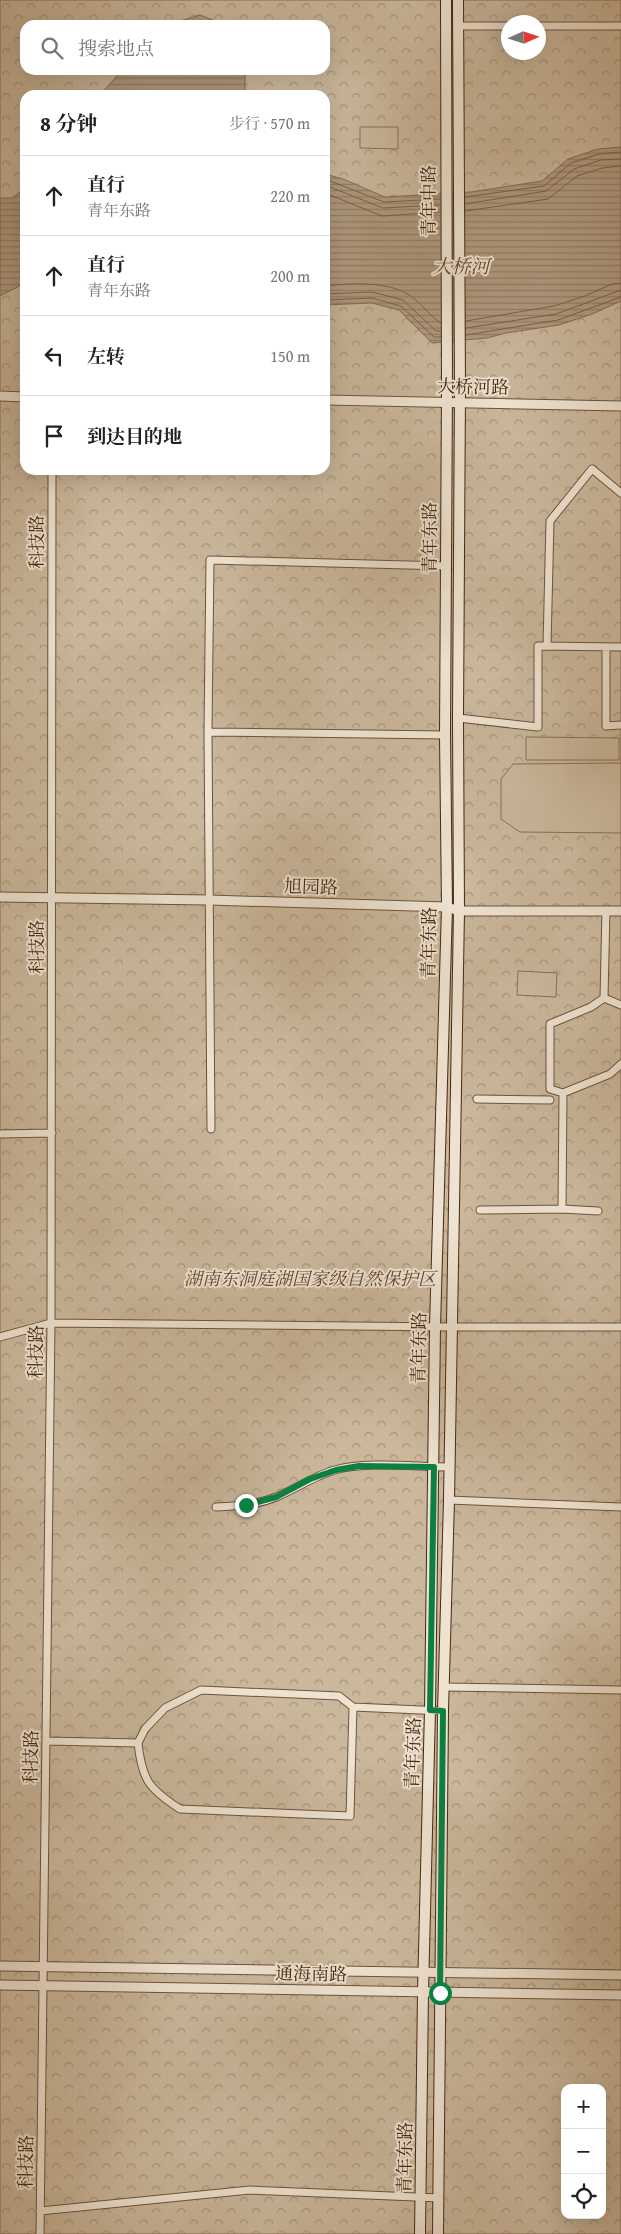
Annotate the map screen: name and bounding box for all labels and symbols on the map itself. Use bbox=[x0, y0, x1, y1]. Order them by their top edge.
north arrow bbox=[501, 15, 546, 60]
street label: 青年中路 bbox=[415, 165, 442, 237]
water label: 大桥河 bbox=[432, 252, 492, 280]
street label: 大桥河路 bbox=[437, 372, 509, 401]
street label: 青年东路 bbox=[416, 502, 443, 574]
street label: 科技路 bbox=[23, 515, 50, 569]
street label: 旭园路 bbox=[284, 872, 338, 901]
street label: 青年东路 bbox=[414, 907, 443, 979]
street label: 科技路 bbox=[23, 920, 50, 974]
park label: 湖南东洞庭湖国家级自然保护区 bbox=[184, 1265, 438, 1292]
street label: 青年东路 bbox=[404, 1312, 433, 1384]
street label: 科技路 bbox=[22, 1325, 49, 1379]
route end bbox=[235, 1494, 258, 1517]
street label: 青年东路 bbox=[398, 1717, 427, 1789]
street label: 科技路 bbox=[17, 1730, 44, 1784]
street label: 通海南路 bbox=[275, 1959, 347, 1988]
route start bbox=[429, 1982, 452, 2005]
street label: 青年东路 bbox=[390, 2122, 419, 2194]
street label: 科技路 bbox=[12, 2135, 39, 2189]

